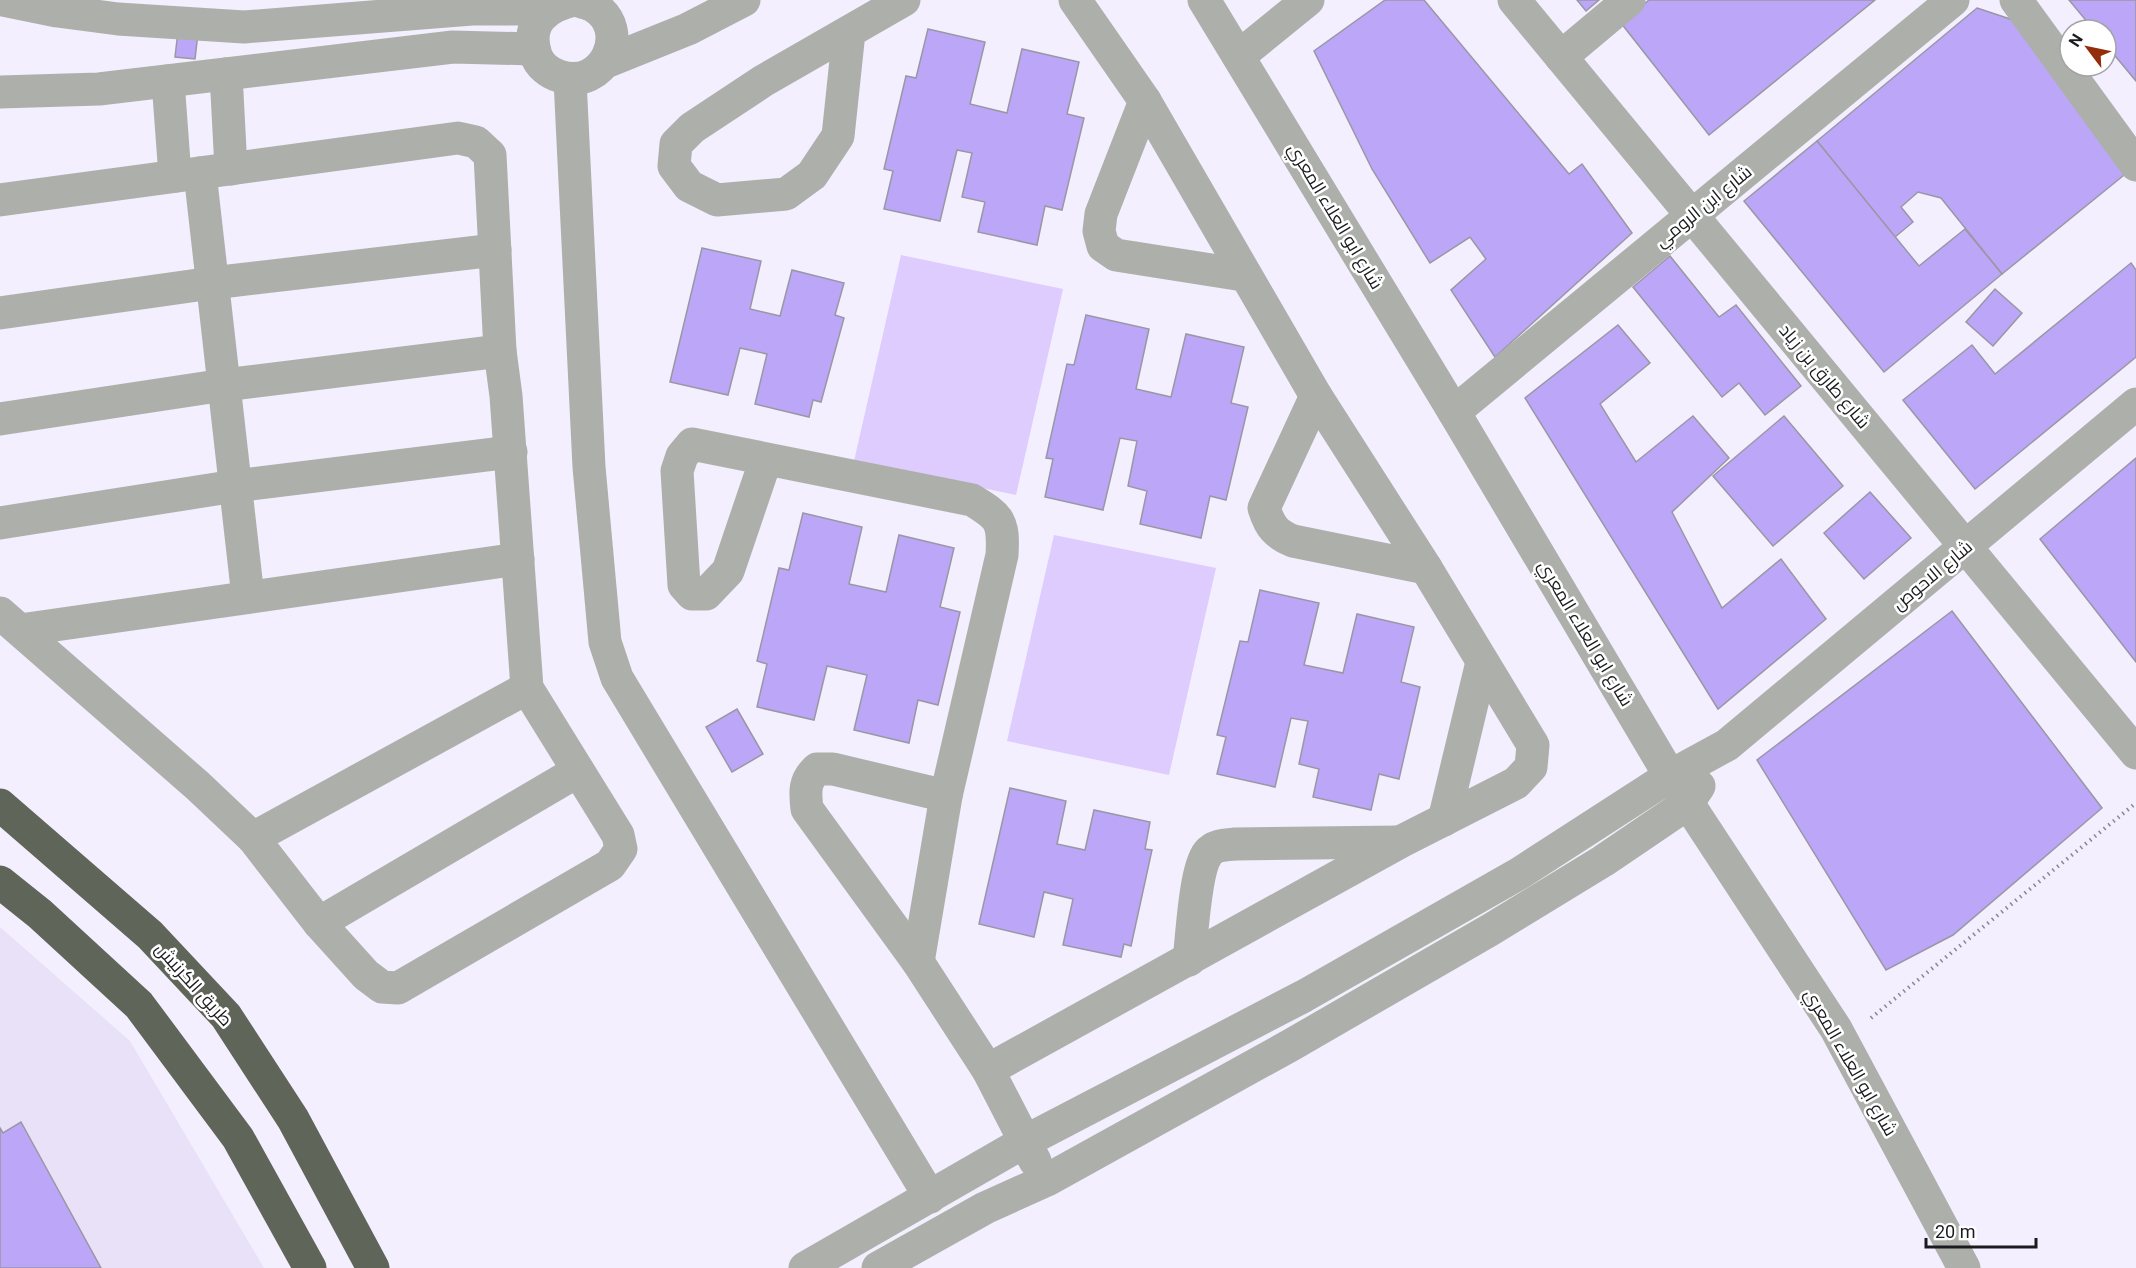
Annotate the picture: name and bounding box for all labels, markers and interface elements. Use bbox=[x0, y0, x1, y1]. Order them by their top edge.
north arrow bbox=[2058, 18, 2118, 78]
text: N bbox=[2065, 30, 2087, 50]
street label: شارع ابو العلاء المعري bbox=[1281, 139, 1388, 295]
street label: شارع ابن الرومي bbox=[1650, 161, 1758, 255]
street label: شارع طارق بن زياد bbox=[1774, 320, 1875, 434]
street label: شارع الاحوص bbox=[1888, 536, 1977, 616]
street label: شارع ابو العلاء المعري bbox=[1531, 556, 1638, 712]
street label: طريق الكرنيش bbox=[150, 938, 237, 1031]
street label: شارع ابو العلاء المعري bbox=[1797, 985, 1902, 1141]
scale bar bbox=[1926, 1211, 2036, 1249]
text: 20 m bbox=[1935, 1221, 1975, 1242]

